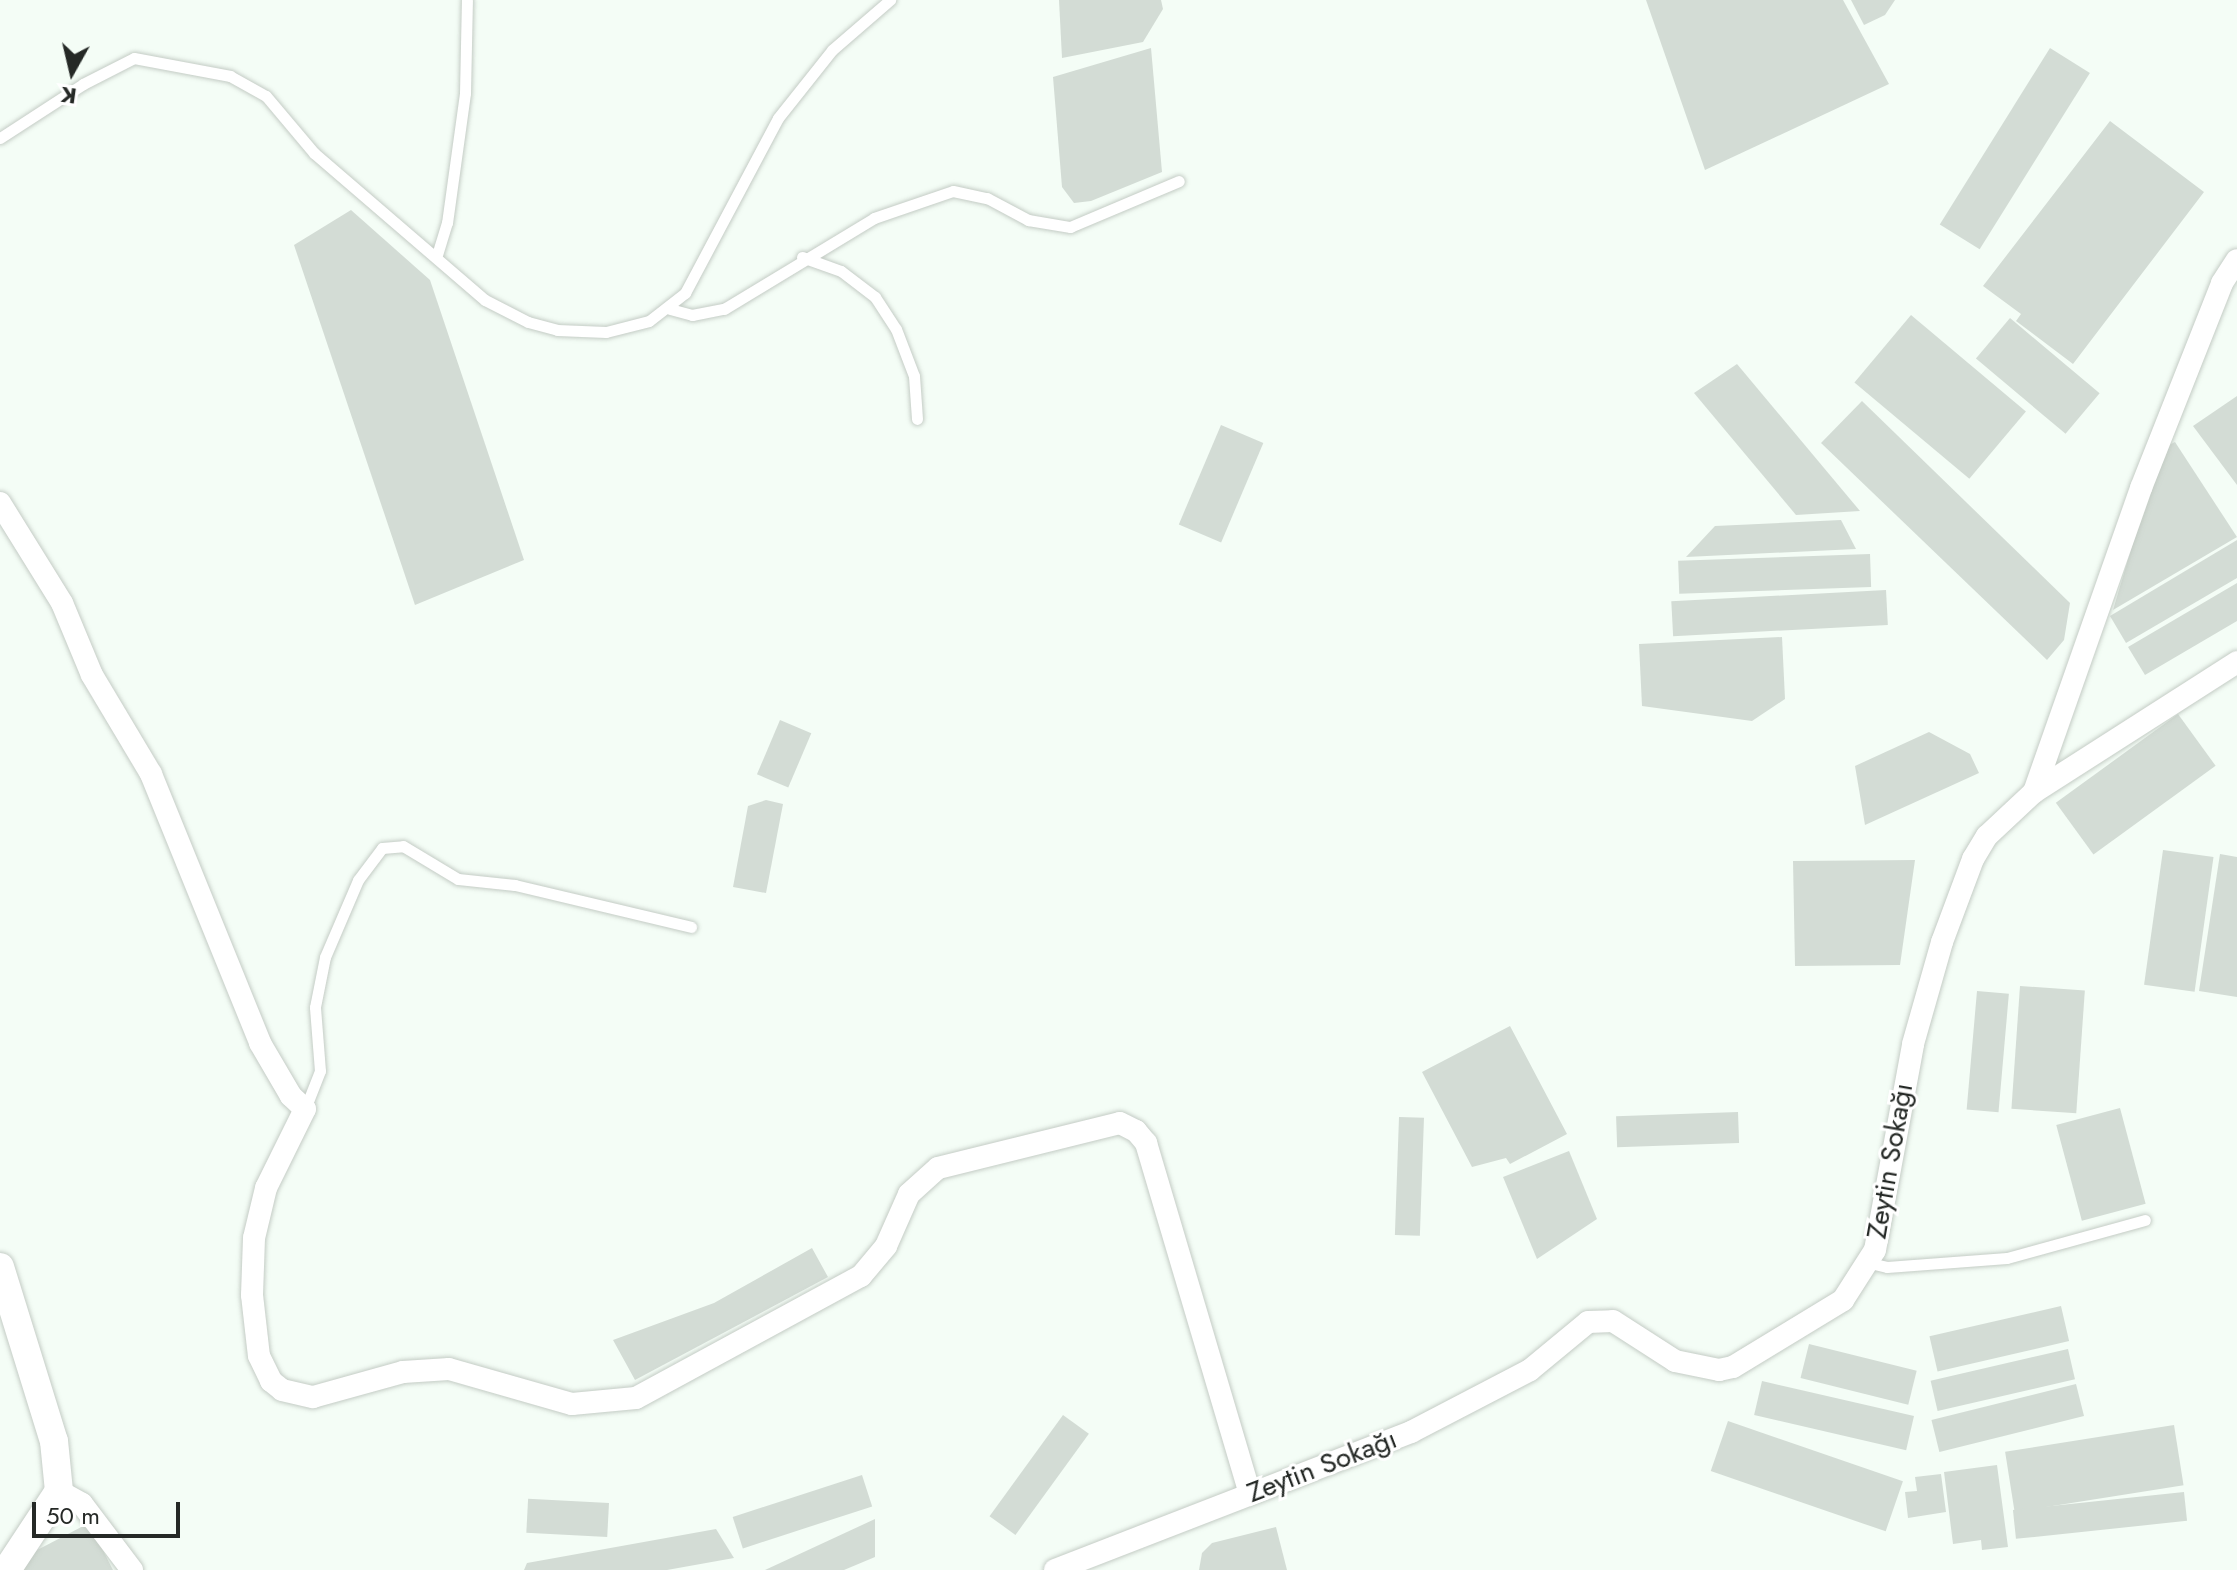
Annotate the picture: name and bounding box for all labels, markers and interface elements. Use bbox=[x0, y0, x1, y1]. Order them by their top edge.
north arrow bbox=[32, 32, 112, 112]
text: K bbox=[59, 79, 79, 113]
street label: Zeytin Sokağı bbox=[1860, 1081, 1920, 1241]
street label: Zeytin Sokağı bbox=[1242, 1422, 1402, 1510]
scale bar bbox=[36, 1486, 184, 1536]
text: 50 m bbox=[46, 1498, 100, 1533]

